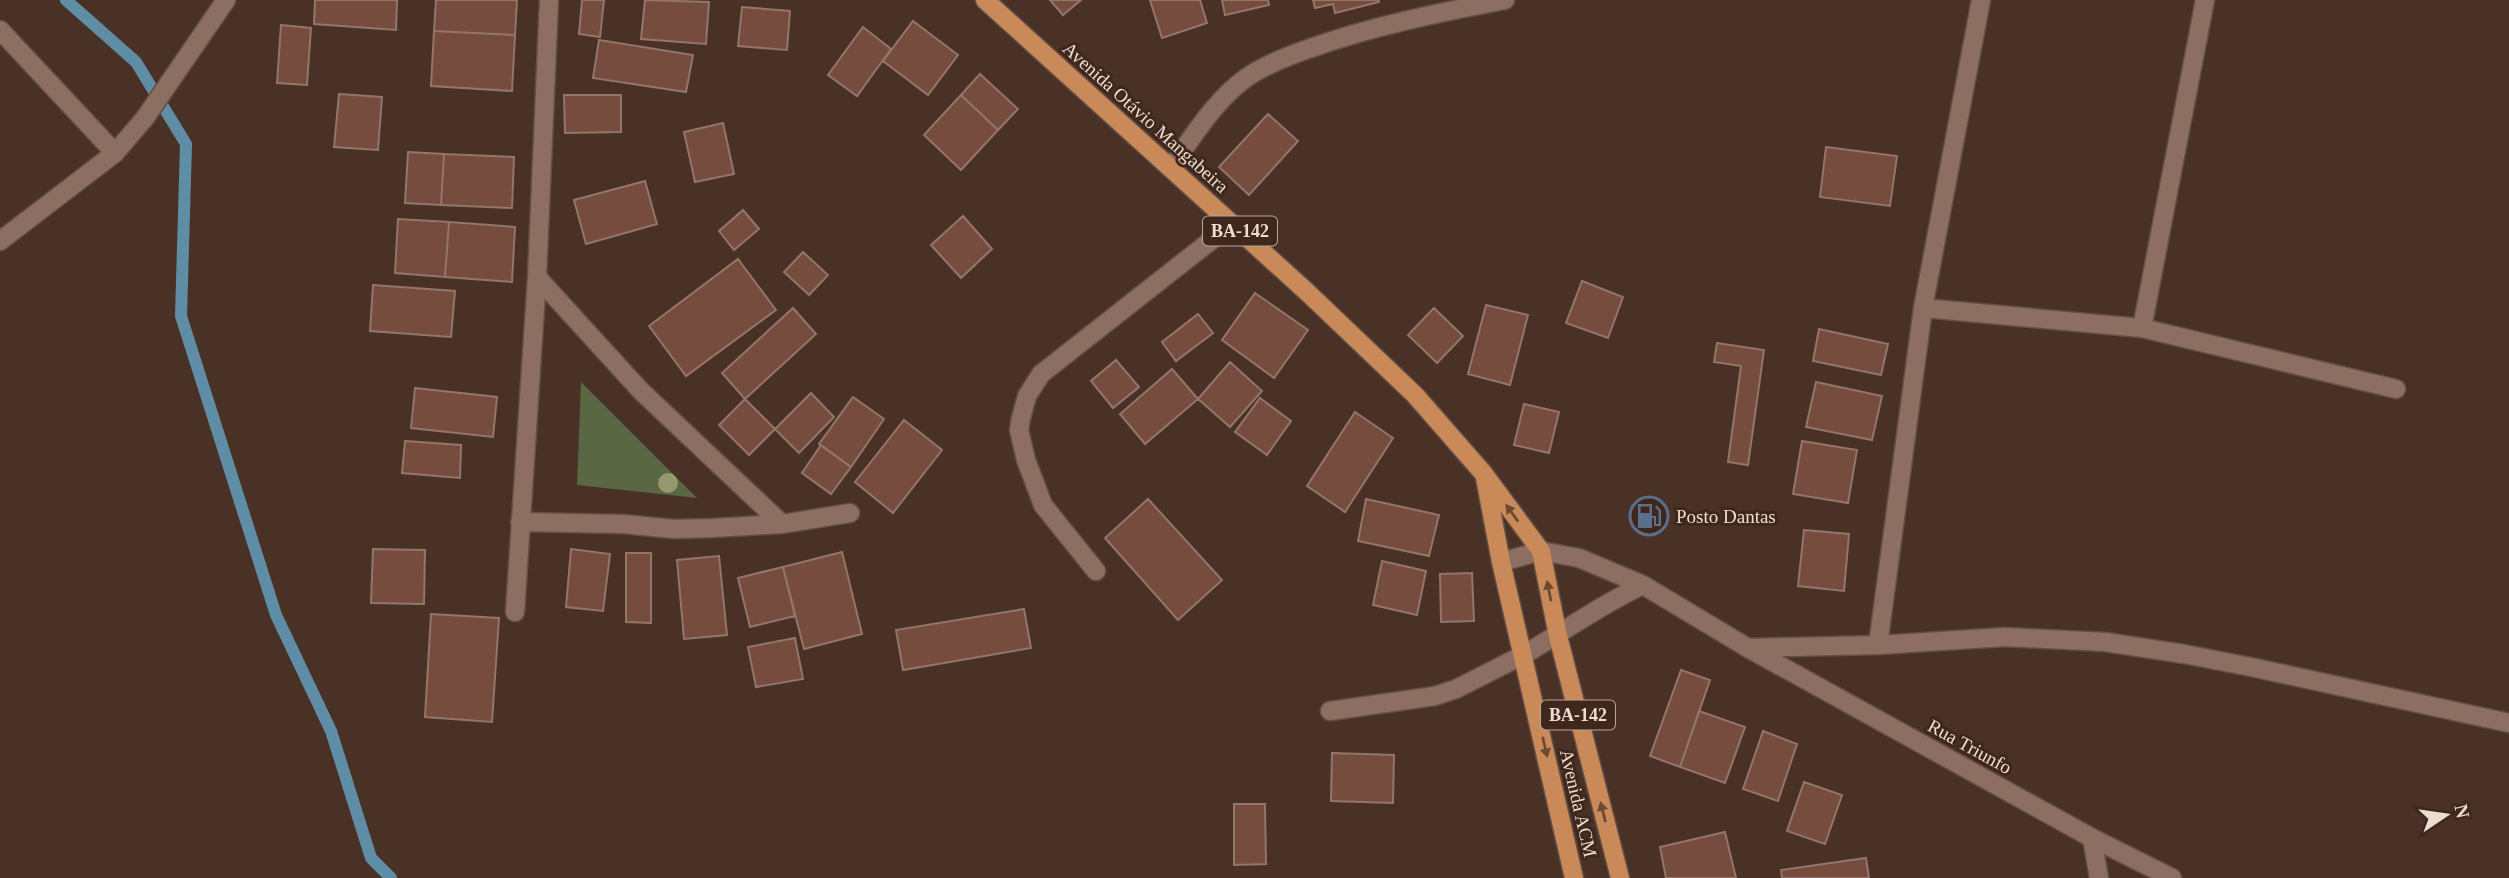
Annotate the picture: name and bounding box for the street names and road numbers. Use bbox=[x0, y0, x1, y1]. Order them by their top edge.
street label: Avenida Otávio Mangabeira bbox=[1059, 38, 1233, 197]
road number: BA-142 bbox=[1203, 216, 1277, 246]
road number: BA-142 bbox=[1541, 700, 1615, 730]
street label: Rua Triunfo bbox=[1924, 715, 2015, 778]
street label: Avenida ACM bbox=[1556, 747, 1601, 859]

